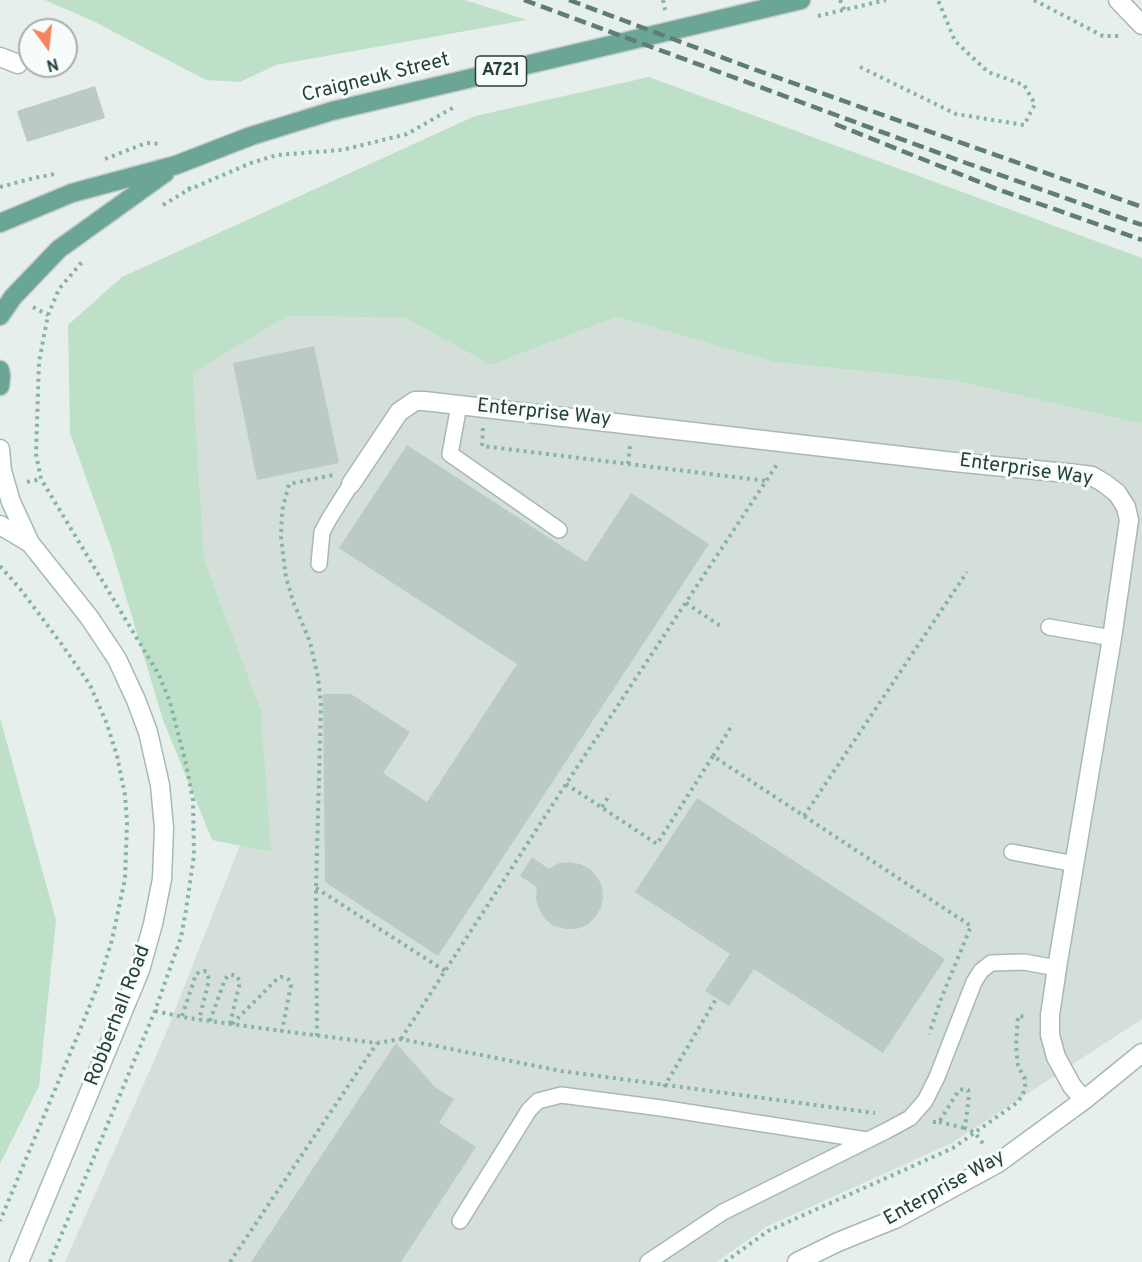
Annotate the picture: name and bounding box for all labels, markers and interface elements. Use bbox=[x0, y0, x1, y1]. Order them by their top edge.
north arrow bbox=[18, 18, 78, 78]
street label: Craigneuk Street bbox=[300, 49, 452, 109]
text: N bbox=[44, 52, 60, 75]
road number: A721 bbox=[476, 56, 526, 86]
street label: Enterprise Way bbox=[476, 395, 612, 433]
street label: Enterprise Way bbox=[958, 450, 1094, 492]
street label: Robberhall Road bbox=[81, 942, 157, 1090]
street label: Enterprise Way bbox=[880, 1146, 1010, 1232]

